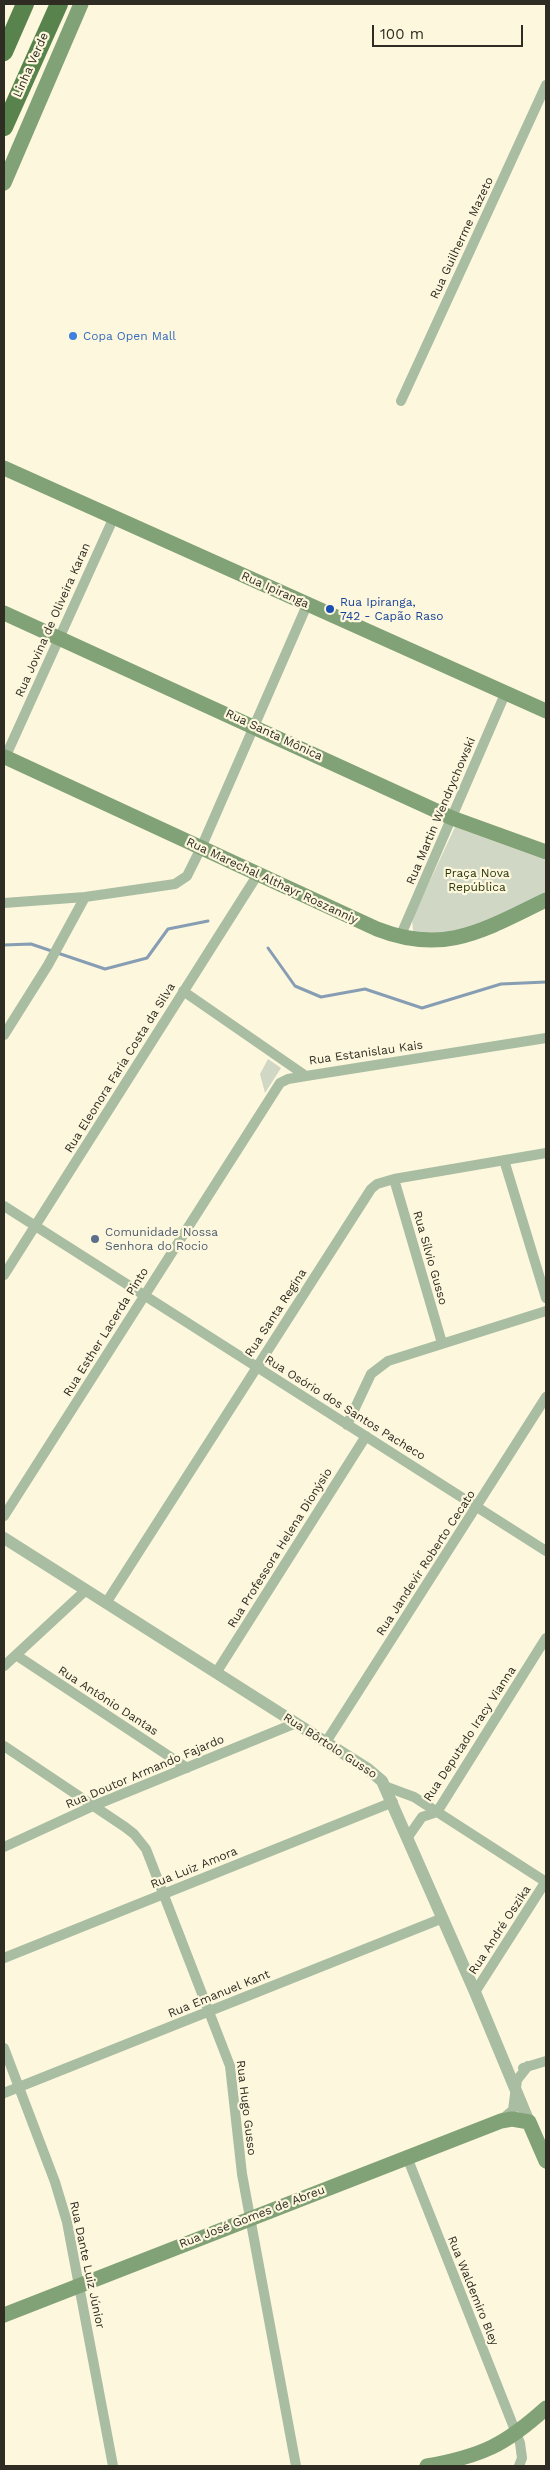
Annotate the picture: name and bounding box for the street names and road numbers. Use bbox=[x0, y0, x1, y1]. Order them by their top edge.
street label: Linha Verde bbox=[10, 30, 52, 100]
street label: Rua Guilherme Mazeto bbox=[427, 175, 497, 301]
street label: Rua Jovina de Oliveira Karan bbox=[12, 541, 94, 699]
street label: Rua Ipiranga bbox=[239, 569, 311, 611]
street label: Rua Santa Mônica bbox=[223, 706, 325, 764]
street label: Rua Martin Wendrychowski bbox=[403, 735, 479, 887]
street label: Rua Marechal Althayr Roszanniy bbox=[184, 835, 360, 927]
street label: Rua Eleonora Faria Costa da Silva bbox=[62, 980, 178, 1156]
street label: Rua Estanislau Kais bbox=[308, 1038, 424, 1068]
street label: Rua Sílvio Gusso bbox=[410, 1209, 450, 1307]
street label: Rua Esther Lacerda Pinto bbox=[60, 1265, 152, 1399]
street label: Rua Santa Regina bbox=[242, 1266, 310, 1360]
street label: Rua Osório dos Santos Pacheco bbox=[262, 1352, 428, 1464]
street label: Rua Professora Helena Dionýsio bbox=[225, 1465, 335, 1631]
street label: Rua Jandevir Roberto Cecato bbox=[374, 1488, 478, 1638]
street label: Rua Antônio Dantas bbox=[55, 1663, 161, 1739]
street label: Rua Deputado Iracy Vianna bbox=[421, 1664, 519, 1804]
street label: Rua Bôrtolo Gusso bbox=[280, 1710, 380, 1782]
street label: Rua Doutor Armando Fajardo bbox=[64, 1732, 226, 1812]
street label: Rua Luiz Amora bbox=[148, 1844, 240, 1892]
street label: Rua André Oszika bbox=[466, 1883, 534, 1977]
street label: Rua Emanuel Kant bbox=[166, 1967, 272, 2021]
street label: Rua Hugo Gusso bbox=[233, 2060, 259, 2156]
street label: Rua José Gomes de Abreu bbox=[177, 2182, 327, 2252]
street label: Rua Dante Luiz Júnior bbox=[66, 2200, 108, 2330]
street label: Rua Waldemiro Bley bbox=[444, 2234, 502, 2348]

